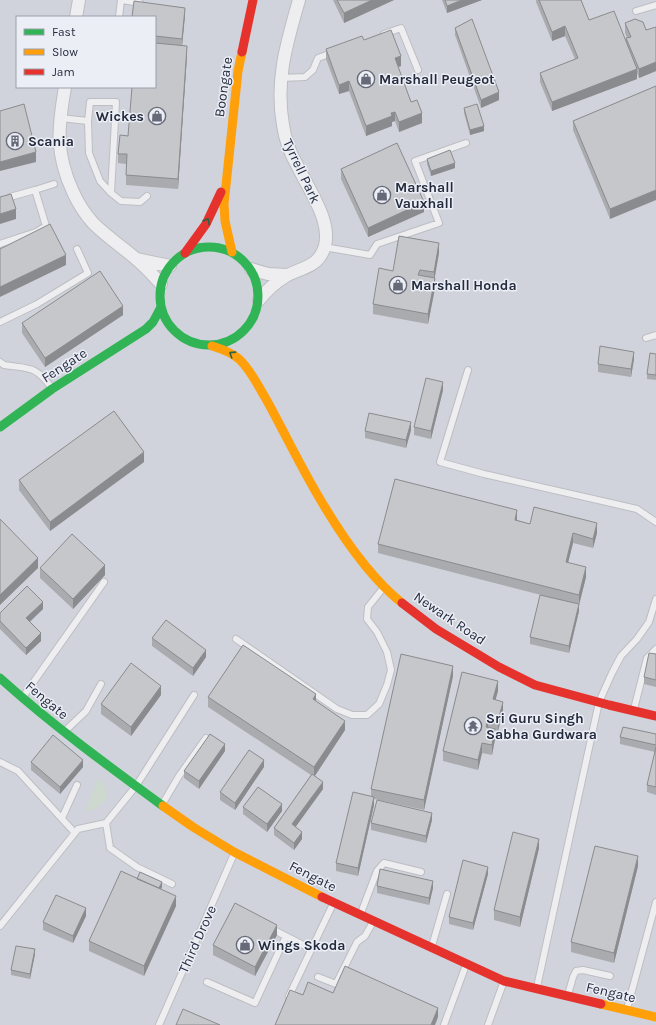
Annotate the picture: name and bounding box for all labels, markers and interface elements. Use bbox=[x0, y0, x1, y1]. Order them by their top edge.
legend bbox=[16, 16, 156, 88]
text: Fast bbox=[52, 25, 76, 39]
text: Slow bbox=[52, 45, 78, 59]
street label: Boongate bbox=[211, 56, 236, 118]
text: Jam bbox=[52, 65, 75, 79]
shop icon: Marshall Peugeot bbox=[356, 69, 376, 89]
place label: Marshall Peugeot bbox=[379, 71, 495, 88]
shop icon: Wickes bbox=[147, 106, 167, 126]
place label: Wickes bbox=[96, 108, 144, 125]
building icon: Scania bbox=[5, 131, 25, 151]
place label: Scania bbox=[28, 133, 74, 150]
street label: Tyrrell Park bbox=[279, 136, 324, 206]
place label: Marshall Vauxhall bbox=[395, 179, 454, 212]
shop icon: Marshall Vauxhall bbox=[372, 185, 392, 205]
one-way arrow bbox=[203, 218, 210, 226]
shop icon: Marshall Honda bbox=[388, 275, 408, 295]
place label: Marshall Honda bbox=[411, 277, 517, 294]
street label: Fengate bbox=[38, 344, 90, 386]
one-way arrow bbox=[229, 352, 236, 359]
street label: Newark Road bbox=[411, 588, 489, 649]
street label: Fengate bbox=[22, 678, 72, 723]
place label: Sri Guru Singh Sabha Gurdwara bbox=[486, 710, 597, 743]
temple icon: Sri Guru Singh Sabha Gurdwara bbox=[463, 716, 483, 736]
street label: Fengate bbox=[286, 857, 339, 896]
street label: Third Drove bbox=[175, 903, 220, 976]
shop icon: Wings Skoda bbox=[235, 935, 255, 955]
place label: Wings Skoda bbox=[258, 937, 346, 954]
street label: Fengate bbox=[584, 979, 637, 1006]

